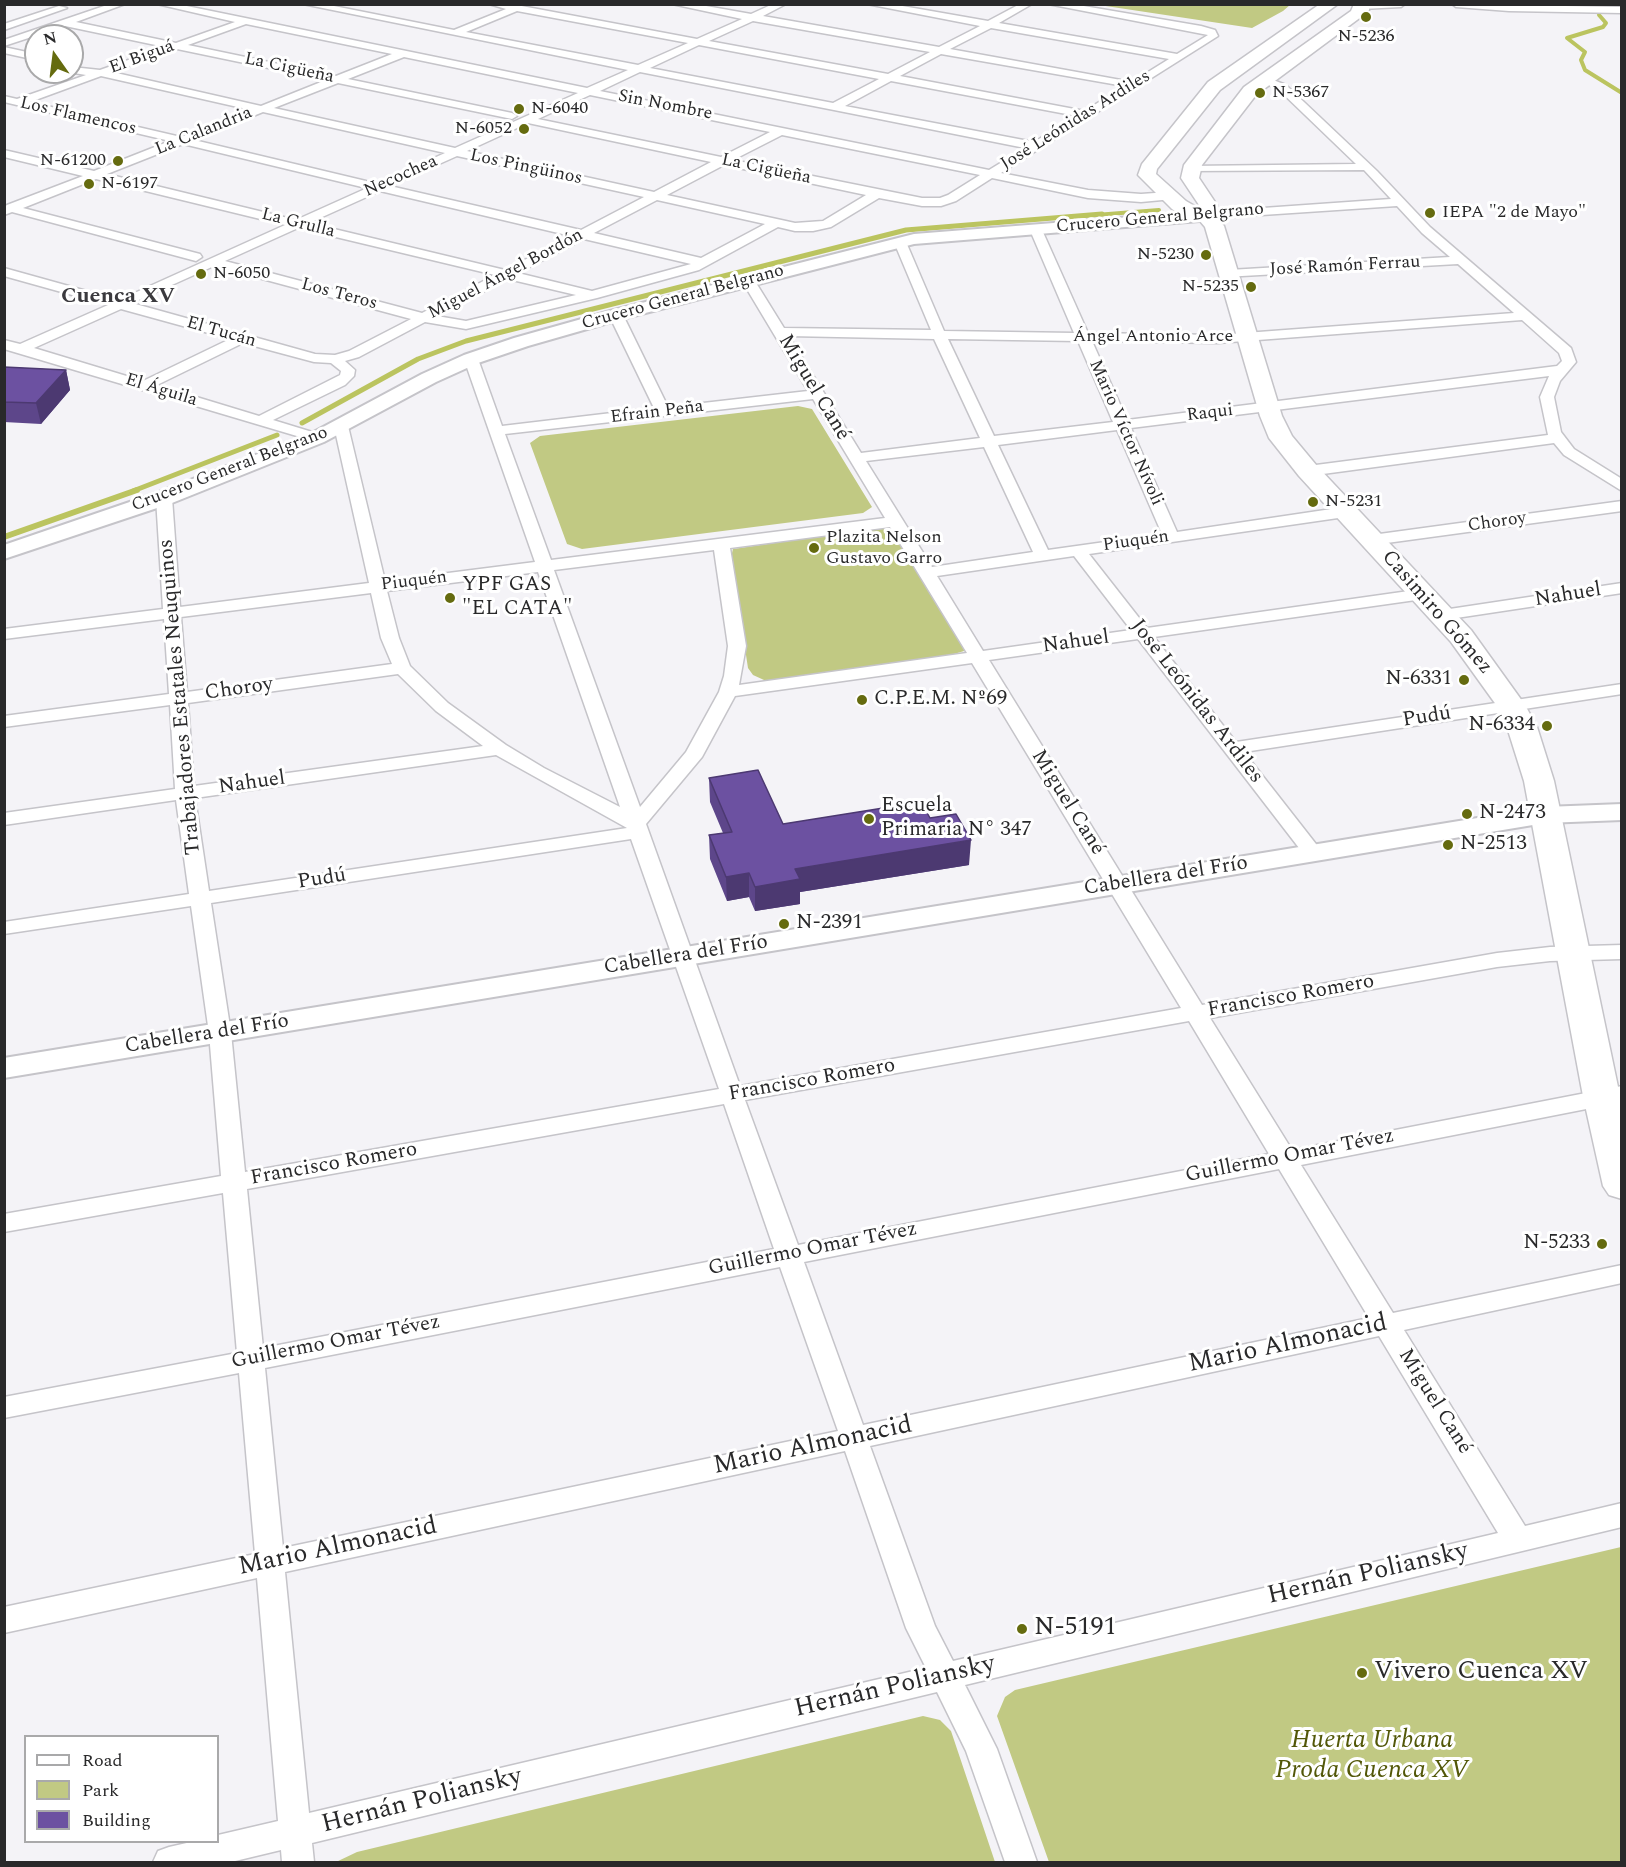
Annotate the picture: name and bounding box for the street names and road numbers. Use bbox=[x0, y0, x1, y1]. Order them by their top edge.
street label: El Biguá bbox=[106, 36, 178, 80]
street label: La Cigüeña bbox=[242, 49, 336, 89]
street label: José Leónidas Ardiles bbox=[997, 66, 1155, 176]
street label: Sin Nombre bbox=[616, 86, 714, 126]
street label: Los Flamencos bbox=[18, 93, 138, 141]
street label: La Calandria bbox=[152, 103, 256, 161]
street label: Los Pingüinos bbox=[468, 146, 584, 190]
street label: La Cigüeña bbox=[719, 150, 813, 190]
street label: Necochea bbox=[361, 151, 441, 203]
street label: Crucero General Belgrano bbox=[1055, 199, 1265, 239]
street label: La Grulla bbox=[259, 204, 337, 244]
street label: Miguel Ángel Bordón bbox=[425, 225, 587, 325]
street label: José Ramón Ferrau bbox=[1269, 252, 1421, 282]
street label: Crucero General Belgrano bbox=[579, 261, 787, 335]
street label: Los Teros bbox=[299, 274, 379, 316]
street label: El Tucán bbox=[184, 313, 258, 353]
street label: Ángel Antonio Arce bbox=[1073, 326, 1233, 348]
street label: Miguel Cané bbox=[771, 330, 855, 446]
street label: Mario Víctor Nívoli bbox=[1083, 357, 1167, 509]
street label: El Águila bbox=[122, 370, 200, 412]
street label: Efrain Peña bbox=[609, 397, 705, 429]
street label: Raqui bbox=[1186, 400, 1234, 428]
street label: Crucero General Belgrano bbox=[129, 423, 331, 517]
street label: Choroy bbox=[1466, 508, 1528, 538]
street label: Piuquén bbox=[1102, 527, 1170, 557]
street label: Trabajadores Estatales Neuquinos bbox=[155, 538, 207, 856]
street label: Casimiro Gómez bbox=[1375, 546, 1497, 680]
street label: Piuquén bbox=[380, 567, 448, 597]
street label: Nahuel bbox=[1533, 578, 1603, 614]
street label: José Leónidas Ardiles bbox=[1124, 615, 1268, 789]
street label: Nahuel bbox=[1041, 626, 1111, 660]
street label: Choroy bbox=[203, 673, 275, 707]
street label: Pudú bbox=[1401, 702, 1453, 734]
street label: Miguel Cané bbox=[1025, 746, 1109, 860]
street label: Nahuel bbox=[217, 767, 287, 801]
street label: Cabellera del Frío bbox=[1082, 852, 1250, 902]
street label: Pudú bbox=[296, 864, 348, 896]
street label: Cabellera del Frío bbox=[602, 931, 770, 981]
street label: Francisco Romero bbox=[1206, 970, 1376, 1024]
street label: Cabellera del Frío bbox=[123, 1010, 291, 1060]
street label: Francisco Romero bbox=[727, 1054, 897, 1108]
street label: Guillermo Omar Tévez bbox=[1183, 1124, 1397, 1190]
street label: Francisco Romero bbox=[249, 1138, 419, 1192]
street label: Guillermo Omar Tévez bbox=[706, 1217, 920, 1283]
street label: Mario Almonacid bbox=[1186, 1309, 1390, 1381]
street label: Guillermo Omar Tévez bbox=[229, 1310, 443, 1376]
street label: Miguel Cané bbox=[1392, 1345, 1476, 1459]
street label: Mario Almonacid bbox=[711, 1411, 915, 1483]
street label: Mario Almonacid bbox=[236, 1512, 440, 1584]
street label: Hernán Poliansky bbox=[1264, 1537, 1472, 1613]
street label: Hernán Poliansky bbox=[791, 1650, 999, 1726]
street label: Hernán Poliansky bbox=[319, 1762, 525, 1842]

